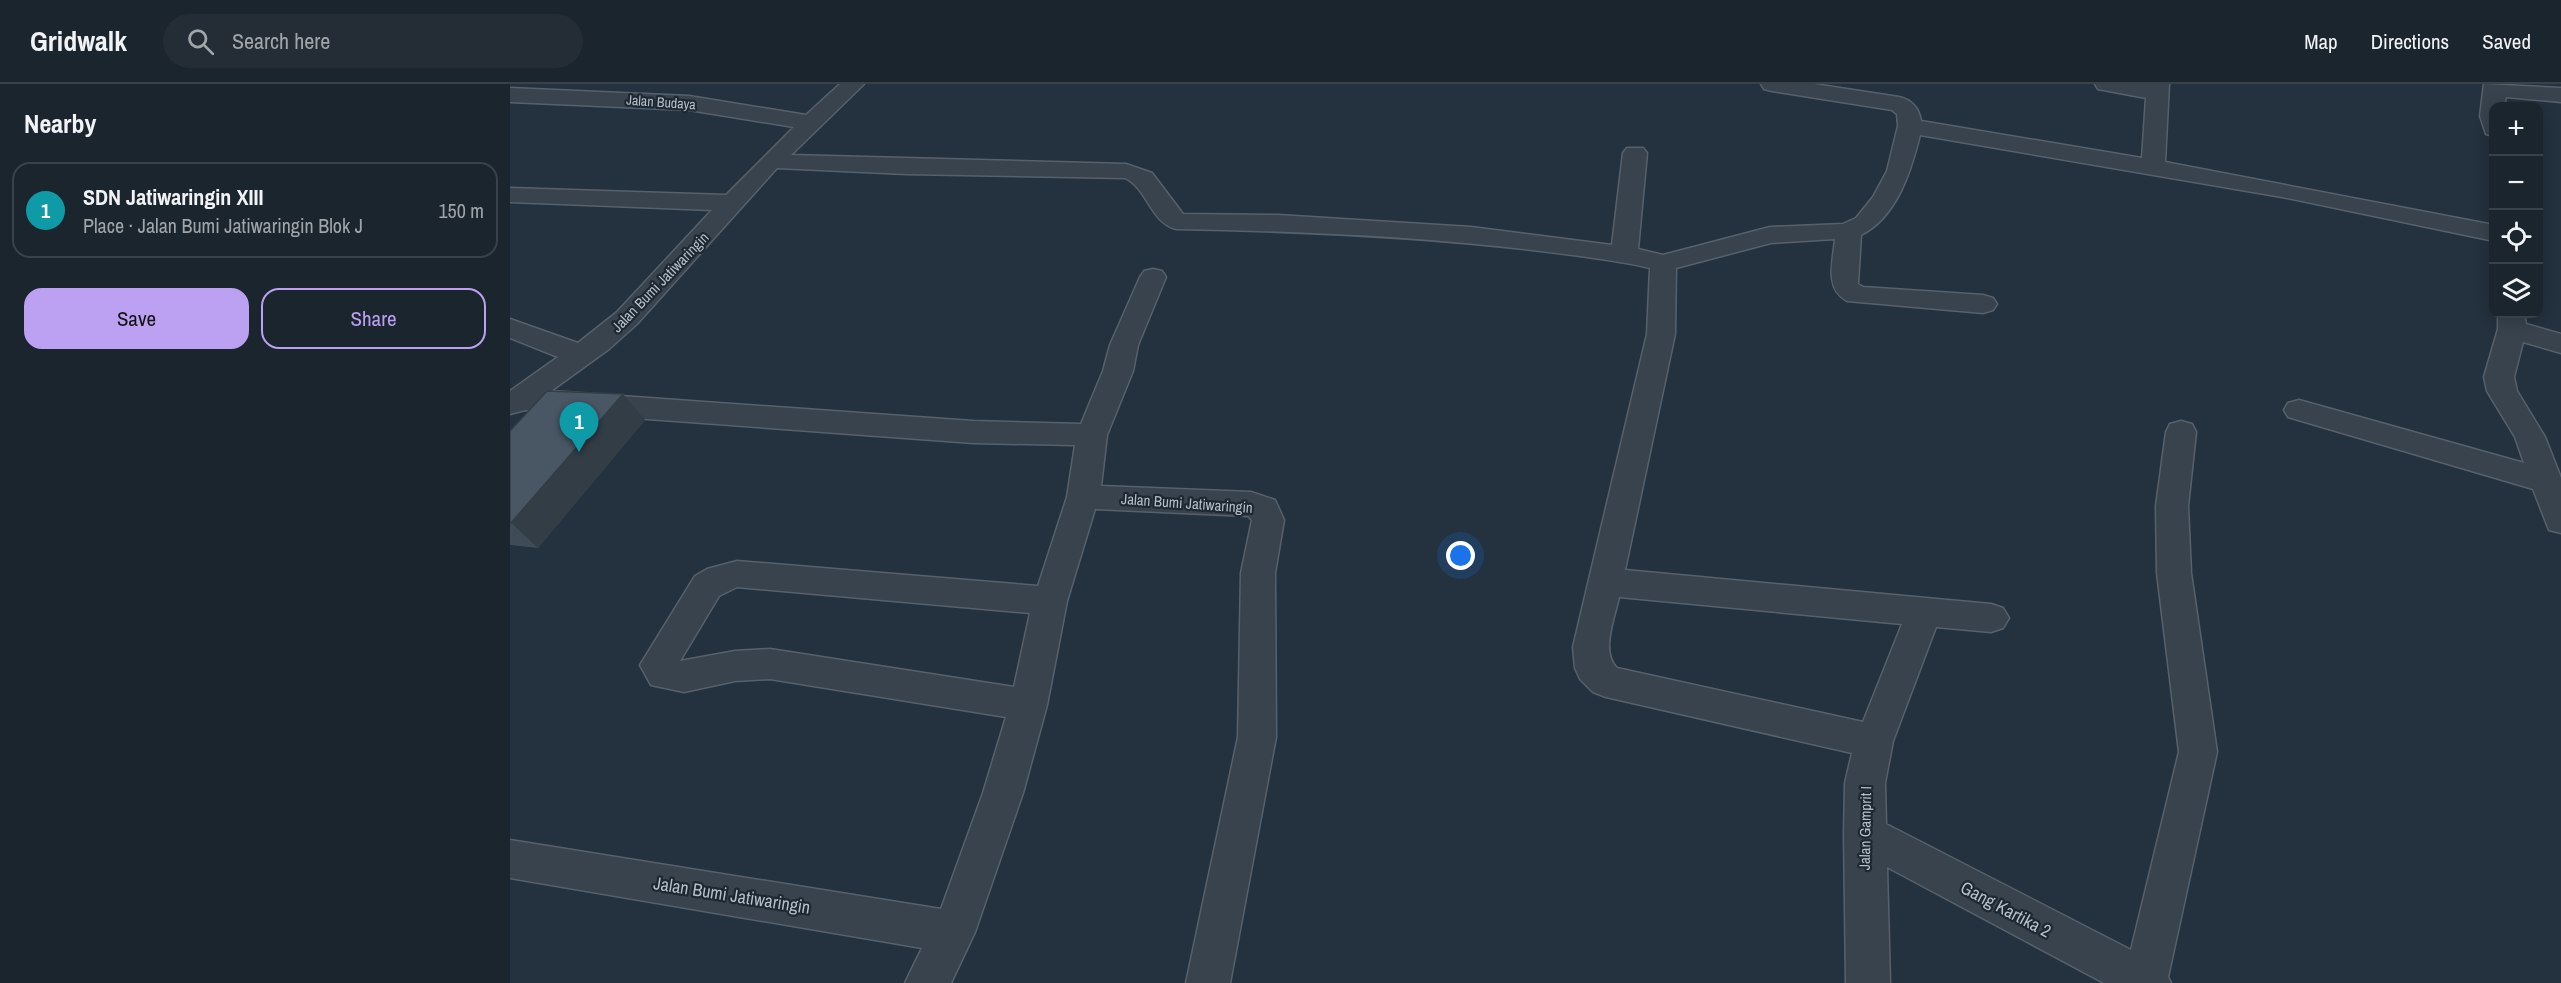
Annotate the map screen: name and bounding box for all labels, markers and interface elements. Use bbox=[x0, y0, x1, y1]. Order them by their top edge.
search box bbox=[163, 14, 583, 68]
text: Gridwalk bbox=[30, 22, 127, 60]
icon: search bbox=[184, 25, 217, 58]
text: Search here bbox=[232, 26, 330, 56]
text: Map bbox=[2304, 27, 2338, 56]
text: Directions bbox=[2371, 27, 2449, 56]
text: Saved bbox=[2482, 27, 2531, 56]
street label: Jalan Budaya bbox=[626, 91, 697, 113]
map controls bbox=[2489, 102, 2543, 318]
button: + bbox=[2489, 102, 2543, 156]
text: Nearby bbox=[24, 106, 96, 141]
button: − bbox=[2489, 156, 2543, 210]
text: SDN Jatiwaringin XIII bbox=[83, 182, 263, 212]
text: 1 bbox=[41, 197, 50, 224]
text: 150 m bbox=[438, 197, 484, 224]
button: locate bbox=[2489, 210, 2543, 264]
text: Place · Jalan Bumi Jatiwaringin Blok J bbox=[83, 212, 363, 239]
street label: Jalan Bumi Jatiwaringin bbox=[607, 227, 713, 337]
button: layers bbox=[2489, 264, 2543, 318]
button: Save bbox=[24, 288, 249, 349]
button: Share bbox=[261, 288, 486, 349]
pin: 1 bbox=[560, 402, 598, 452]
street label: Jalan Bumi Jatiwaringin bbox=[1120, 488, 1254, 518]
your location bbox=[1446, 541, 1475, 570]
street label: Jalan Gamprit I bbox=[1854, 786, 1876, 870]
street label: Jalan Bumi Jatiwaringin bbox=[652, 870, 812, 920]
street label: Gang Kartika 2 bbox=[1956, 875, 2056, 943]

